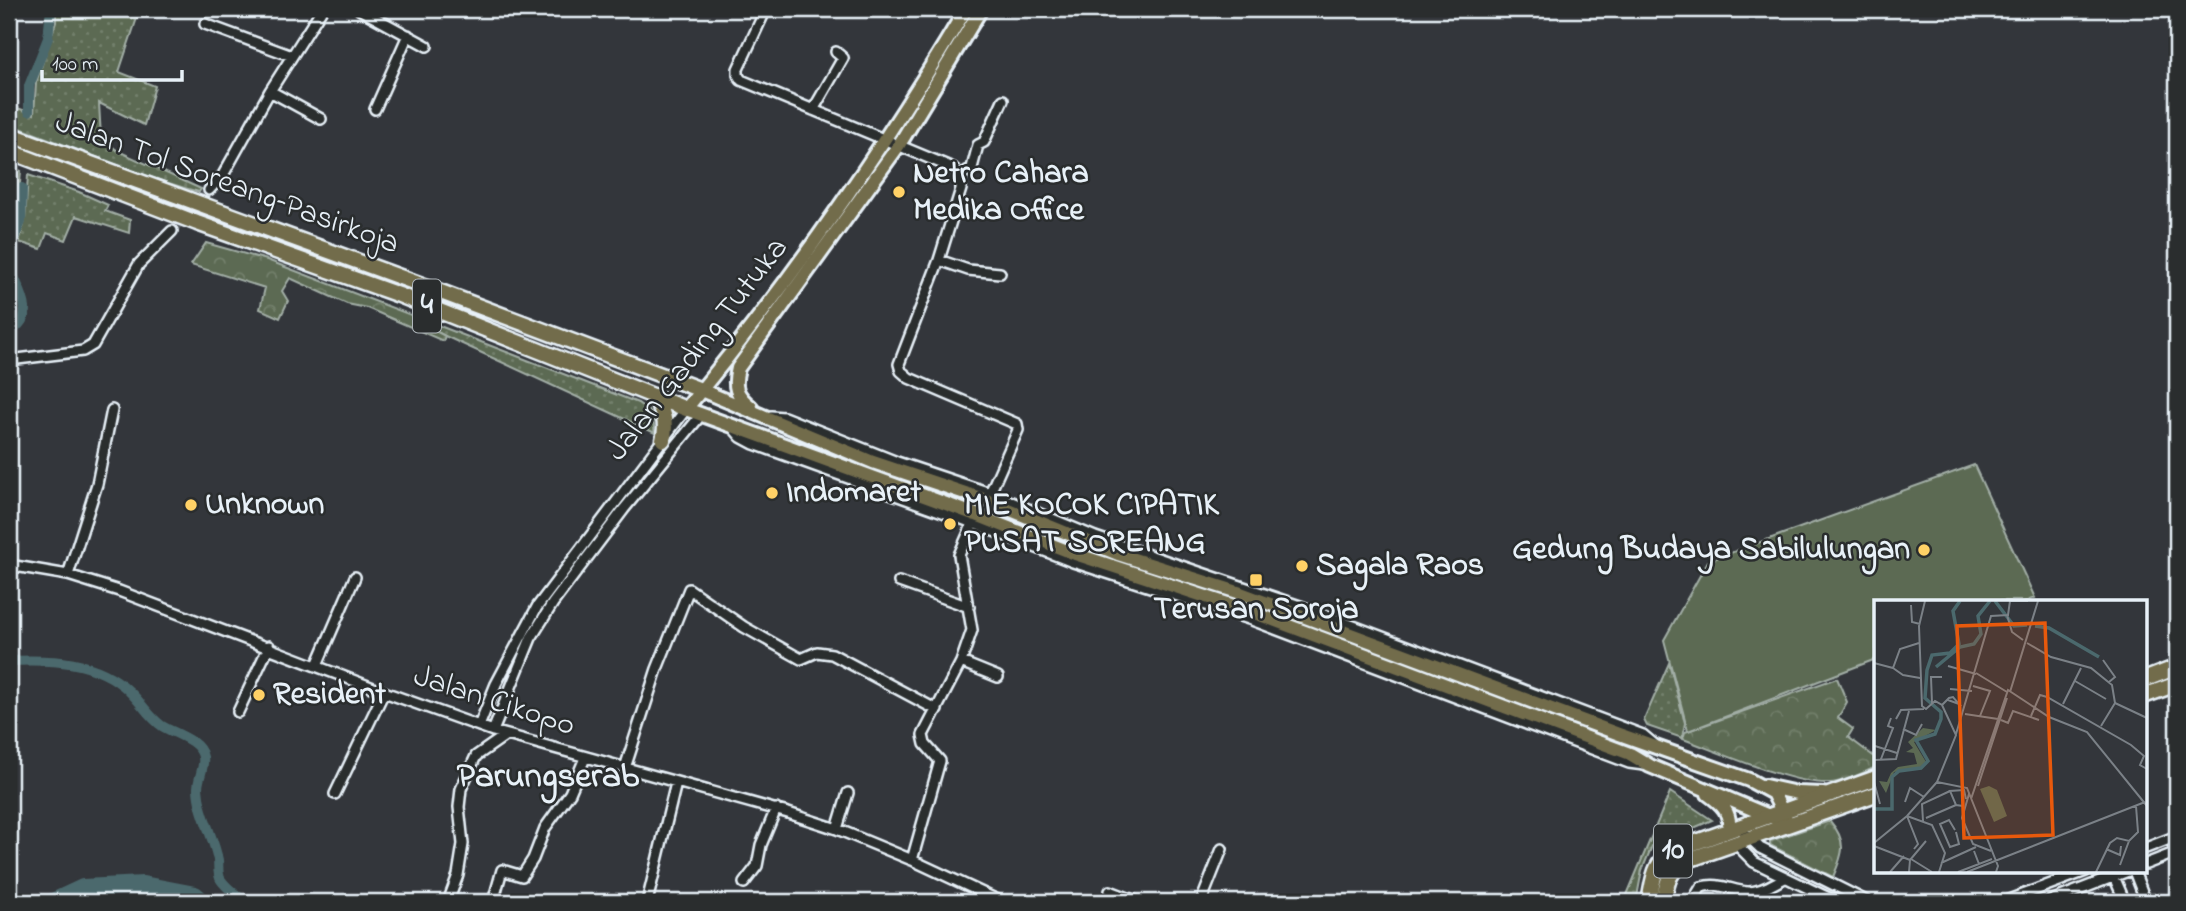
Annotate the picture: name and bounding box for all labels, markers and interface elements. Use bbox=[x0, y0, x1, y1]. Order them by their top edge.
scale bar bbox=[42, 38, 182, 82]
text: 100 m bbox=[52, 50, 98, 80]
street label: Jalan Tol Soreang–Pasirkoja bbox=[48, 100, 406, 268]
place label: Netro Cahara Medika Office bbox=[913, 151, 1089, 235]
marker: Netro Cahara Medika Office bbox=[891, 184, 907, 200]
street label: Jalan Gading Tutuka bbox=[595, 228, 801, 472]
road number: 4 bbox=[413, 280, 441, 332]
place label: Indomaret bbox=[786, 470, 921, 517]
place label: Unknown bbox=[205, 482, 324, 529]
place label: MIE KOCOK CIPATIK PUSAT SOREANG bbox=[964, 483, 1220, 567]
marker: Indomaret bbox=[764, 485, 780, 501]
marker: Unknown bbox=[183, 497, 199, 513]
marker: MIE KOCOK CIPATIK PUSAT SOREANG bbox=[942, 516, 958, 532]
place label: Gedung Budaya Sabilulungan bbox=[1512, 527, 1910, 575]
marker: Gedung Budaya Sabilulungan bbox=[1916, 542, 1932, 558]
place label: Sagala Raos bbox=[1316, 543, 1484, 591]
marker: Sagala Raos bbox=[1294, 558, 1310, 574]
marker: Terusan Soroja bbox=[1248, 572, 1264, 588]
place label: Terusan Soroja bbox=[1154, 587, 1358, 634]
inset map bbox=[1874, 600, 2148, 872]
street label: Jalan Cikopo bbox=[407, 654, 581, 750]
place label: Resident bbox=[273, 672, 386, 719]
marker: Resident bbox=[251, 687, 267, 703]
district label: Parungserab bbox=[457, 752, 640, 804]
road number: 10 bbox=[1654, 824, 1692, 878]

